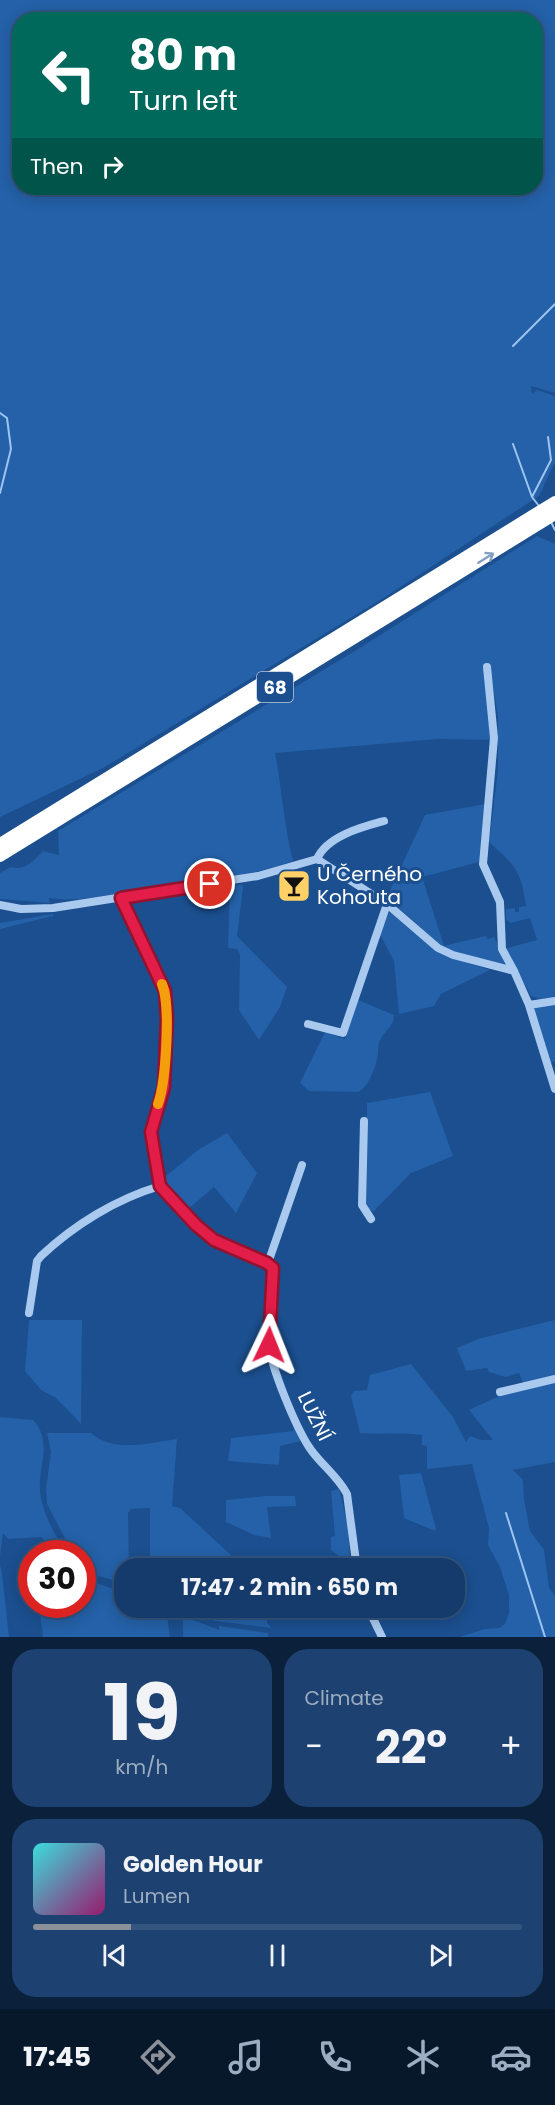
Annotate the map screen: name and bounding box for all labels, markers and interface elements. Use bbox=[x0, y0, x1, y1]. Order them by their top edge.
text: 80 m bbox=[129, 26, 237, 85]
icon: left bbox=[30, 36, 108, 114]
text: Turn left bbox=[129, 82, 238, 119]
icon: right bbox=[96, 150, 129, 183]
text: Then bbox=[30, 151, 84, 182]
one-way arrow bbox=[477, 551, 494, 563]
road number: 68 bbox=[257, 672, 293, 702]
pin bbox=[184, 858, 235, 909]
place label: U Černého Kohouta bbox=[317, 860, 422, 911]
icon: arrive bbox=[193, 867, 226, 900]
bar icon: U Černého Kohouta bbox=[276, 868, 312, 904]
position arrow bbox=[237, 1313, 301, 1377]
street label: LUŽNÍ bbox=[291, 1387, 339, 1446]
speed limit sign: 30 bbox=[18, 1540, 96, 1618]
text: 17:47 · 2 min · 650 m bbox=[181, 1572, 398, 1603]
text: 19 bbox=[103, 1658, 180, 1767]
text: Climate bbox=[305, 1684, 384, 1712]
text: 22° bbox=[375, 1716, 447, 1779]
text: − bbox=[305, 1723, 323, 1770]
text: + bbox=[499, 1723, 522, 1770]
text: km/h bbox=[115, 1753, 168, 1781]
text: Golden Hour bbox=[123, 1849, 263, 1880]
text: Lumen bbox=[123, 1882, 190, 1910]
icon: previous bbox=[98, 1939, 131, 1972]
icon: pause bbox=[261, 1939, 294, 1972]
icon: next bbox=[424, 1939, 457, 1972]
icon: directions bbox=[137, 2036, 179, 2078]
icon: music bbox=[225, 2036, 267, 2078]
icon: phone bbox=[314, 2036, 356, 2078]
icon: climate bbox=[402, 2036, 444, 2078]
icon: car bbox=[490, 2036, 532, 2078]
text: 17:45 bbox=[23, 2038, 91, 2075]

